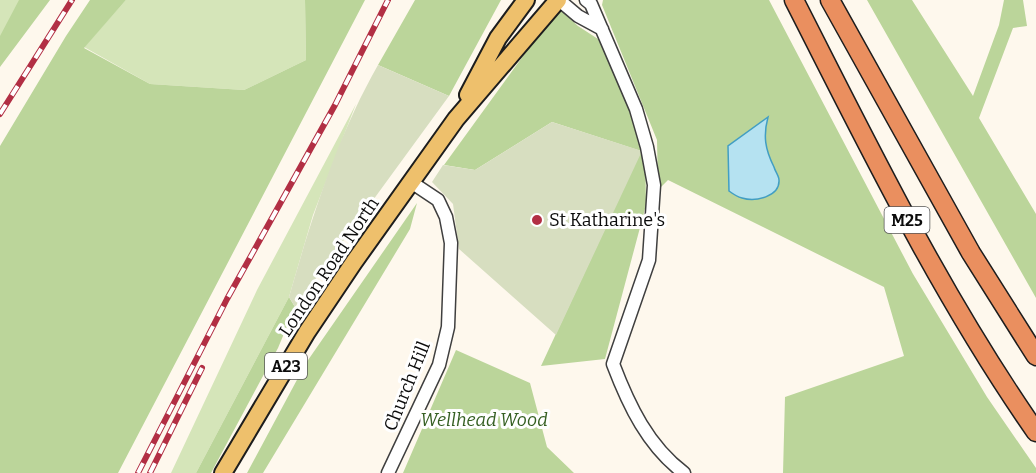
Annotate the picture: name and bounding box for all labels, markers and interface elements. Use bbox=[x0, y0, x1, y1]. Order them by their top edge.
street label: London Road North bbox=[274, 193, 384, 341]
road number: M25 bbox=[884, 207, 930, 233]
place label: St Katharine's bbox=[549, 209, 665, 231]
marker: St Katharine's bbox=[530, 213, 544, 227]
street label: Church Hill bbox=[379, 338, 435, 434]
road number: A23 bbox=[265, 353, 307, 379]
park label: Wellhead Wood bbox=[420, 409, 548, 431]

